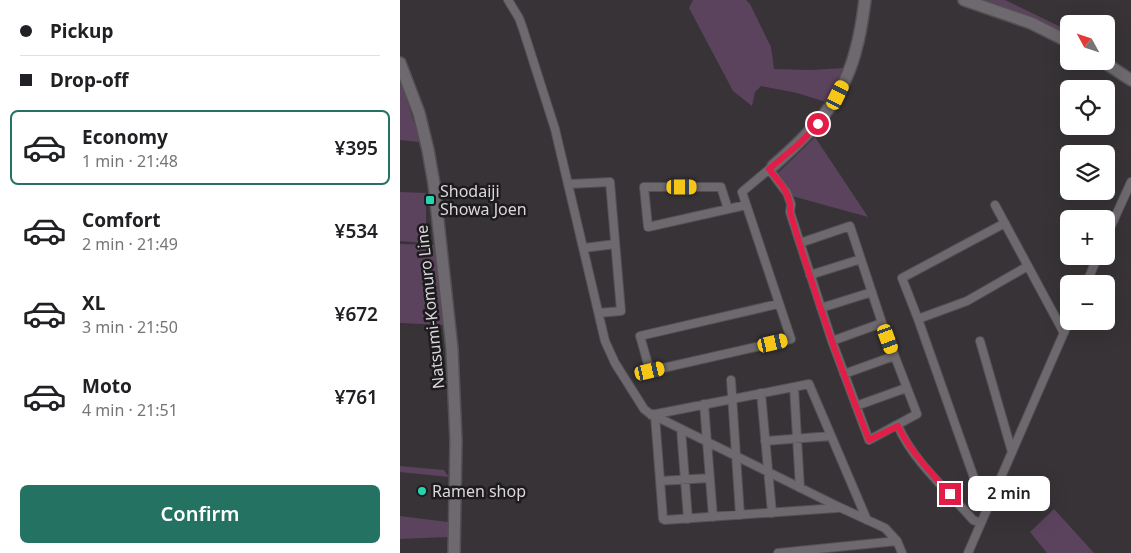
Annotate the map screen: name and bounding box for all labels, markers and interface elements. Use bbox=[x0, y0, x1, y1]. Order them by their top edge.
north arrow bbox=[1060, 15, 1115, 70]
map controls bbox=[1060, 15, 1115, 330]
text: Pickup bbox=[50, 18, 113, 44]
text: Drop-off bbox=[50, 67, 129, 93]
car bbox=[824, 78, 851, 112]
button: locate bbox=[1060, 80, 1115, 135]
route start bbox=[807, 113, 829, 135]
text: Economy bbox=[82, 124, 168, 150]
icon: car bbox=[22, 125, 67, 170]
text: ¥395 bbox=[335, 135, 378, 161]
button: layers bbox=[1060, 145, 1115, 200]
text: 1 min · 21:48 bbox=[82, 150, 178, 172]
place label: Shodaiji Showa Joen bbox=[440, 180, 527, 220]
car bbox=[667, 180, 697, 195]
marker: Shodaiji Showa Joen bbox=[424, 194, 436, 206]
text: Comfort bbox=[82, 207, 161, 233]
icon: car bbox=[22, 208, 67, 253]
button: + bbox=[1060, 210, 1115, 265]
text: ¥534 bbox=[335, 218, 378, 244]
street label: Natsumi-Komuro Line bbox=[410, 224, 450, 390]
text: 2 min · 21:49 bbox=[82, 233, 178, 255]
button: − bbox=[1060, 275, 1115, 330]
text: XL bbox=[82, 290, 105, 316]
icon: car bbox=[22, 291, 67, 336]
text: ¥672 bbox=[335, 301, 378, 327]
text: 3 min · 21:50 bbox=[82, 316, 178, 338]
car bbox=[875, 322, 900, 356]
car bbox=[756, 332, 789, 354]
car bbox=[633, 360, 666, 382]
text: Moto bbox=[82, 373, 132, 399]
icon: car bbox=[22, 374, 67, 419]
text: ¥761 bbox=[335, 384, 378, 410]
text: 4 min · 21:51 bbox=[82, 399, 178, 421]
callout: 2 min bbox=[968, 476, 1050, 512]
place label: Ramen shop bbox=[432, 480, 526, 502]
text: 2 min bbox=[987, 482, 1031, 504]
route end bbox=[939, 483, 961, 505]
button: Confirm bbox=[20, 485, 380, 543]
marker: Ramen shop bbox=[416, 485, 428, 497]

